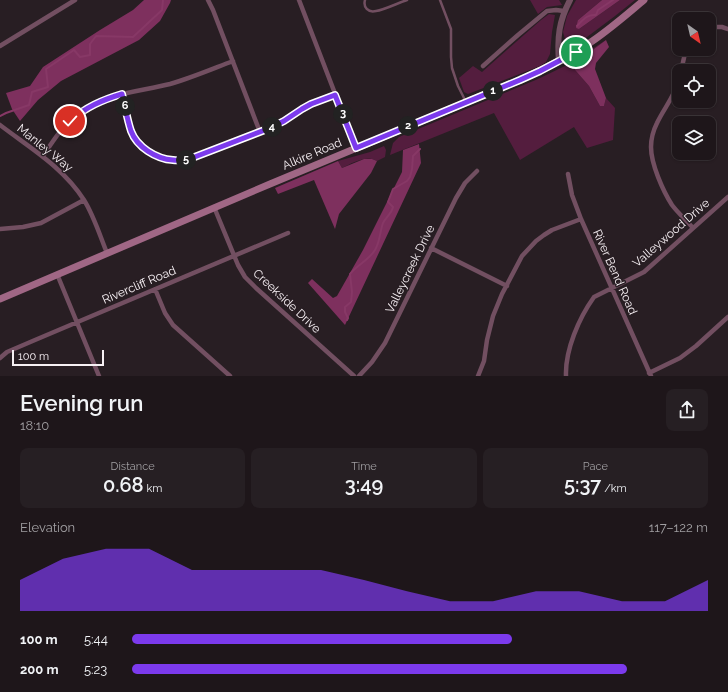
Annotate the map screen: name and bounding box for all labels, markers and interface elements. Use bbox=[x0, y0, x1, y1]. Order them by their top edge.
north arrow bbox=[672, 12, 716, 56]
map controls bbox=[672, 12, 716, 160]
pin bbox=[559, 35, 593, 69]
icon: arrive bbox=[565, 41, 587, 63]
button: locate bbox=[672, 64, 716, 108]
pin: 1 bbox=[483, 81, 503, 101]
text: 1 bbox=[490, 84, 496, 97]
pin: 6 bbox=[115, 96, 135, 116]
text: 6 bbox=[122, 99, 128, 112]
pin bbox=[53, 104, 87, 138]
pin: 3 bbox=[333, 104, 353, 124]
text: 3 bbox=[340, 107, 346, 120]
icon: check bbox=[59, 110, 81, 132]
pin: 2 bbox=[398, 116, 418, 136]
button: layers bbox=[672, 116, 716, 160]
pin: 4 bbox=[262, 117, 282, 137]
text: 2 bbox=[405, 119, 411, 132]
text: 4 bbox=[269, 120, 275, 133]
street label: Manley Way bbox=[14, 121, 76, 175]
street label: Alkire Road bbox=[280, 135, 344, 173]
pin: 5 bbox=[176, 150, 196, 170]
text: 5 bbox=[183, 153, 189, 166]
street label: Valleywood Drive bbox=[630, 196, 712, 270]
street label: Valleycreek Drive bbox=[383, 223, 437, 315]
street label: River Bend Road bbox=[590, 227, 640, 317]
street label: Rivercliff Road bbox=[100, 263, 178, 307]
street label: Creekside Drive bbox=[250, 266, 324, 336]
scale bar bbox=[12, 348, 104, 367]
text: 100 m bbox=[18, 350, 49, 363]
button: share bbox=[666, 389, 708, 431]
text: Evening run bbox=[20, 390, 143, 416]
text: 18:10 bbox=[20, 418, 49, 433]
text: Distance bbox=[111, 460, 155, 473]
text: Time bbox=[351, 460, 377, 473]
text: Pace bbox=[583, 460, 608, 473]
text: 0.68 bbox=[103, 473, 144, 497]
text: 3:49 bbox=[345, 473, 383, 497]
text: 5:37 bbox=[564, 473, 601, 497]
text: km bbox=[144, 482, 162, 495]
text: /km bbox=[601, 482, 627, 495]
text: Elevation bbox=[20, 520, 75, 535]
text: 117–122 m bbox=[649, 520, 708, 535]
text: 100 m bbox=[20, 632, 58, 647]
text: 5:44 bbox=[84, 632, 108, 647]
text: 200 m bbox=[20, 662, 59, 677]
text: 5:23 bbox=[84, 662, 107, 677]

